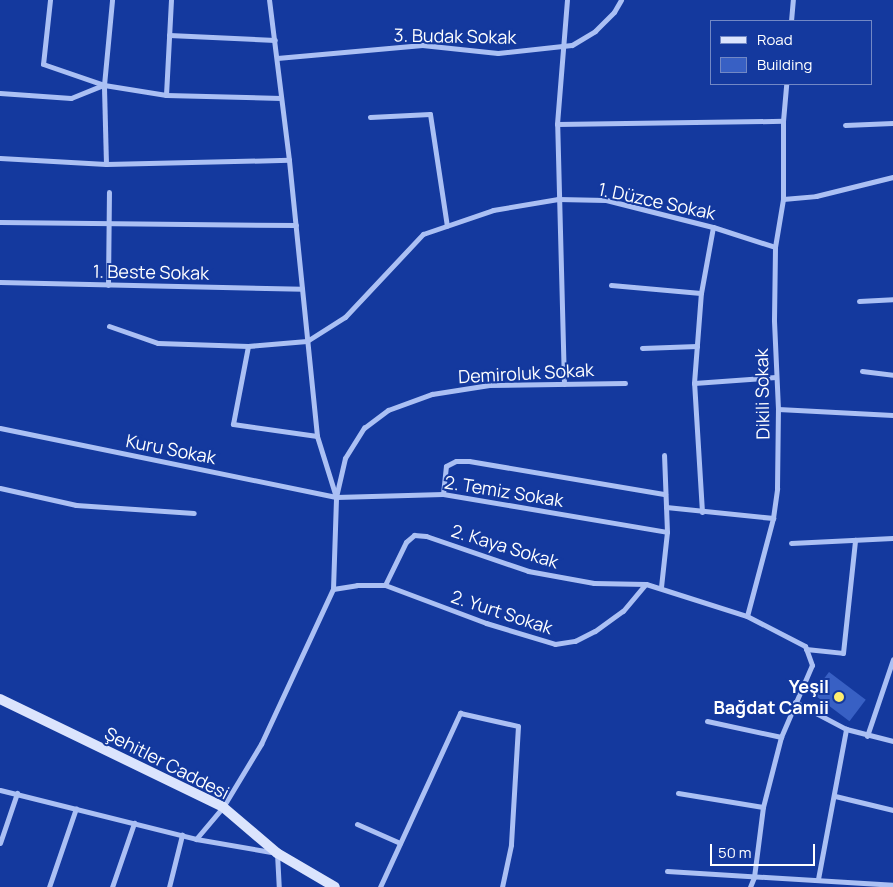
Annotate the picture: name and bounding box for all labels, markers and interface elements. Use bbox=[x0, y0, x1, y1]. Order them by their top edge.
legend bbox=[710, 20, 873, 85]
street label: 3. Budak Sokak bbox=[394, 24, 516, 48]
text: Road bbox=[757, 29, 793, 50]
text: Building bbox=[757, 54, 812, 75]
street label: 1. Düzce Sokak bbox=[596, 178, 718, 224]
street label: 1. Beste Sokak bbox=[93, 260, 209, 284]
street label: Dikili Sokak bbox=[750, 348, 774, 440]
street label: Demiroluk Sokak bbox=[458, 359, 594, 387]
street label: Kuru Sokak bbox=[124, 430, 218, 468]
street label: 2. Temiz Sokak bbox=[443, 471, 565, 511]
street label: 2. Kaya Sokak bbox=[449, 519, 561, 573]
street label: 2. Yurt Sokak bbox=[449, 585, 555, 639]
place label: Yeşil Bağdat Camii bbox=[713, 676, 829, 719]
marker: Yeşil Bağdat Camii bbox=[833, 691, 845, 703]
street label: Şehitler Caddesi bbox=[101, 722, 233, 804]
scale bar bbox=[713, 834, 818, 866]
text: 50 m bbox=[718, 842, 752, 863]

